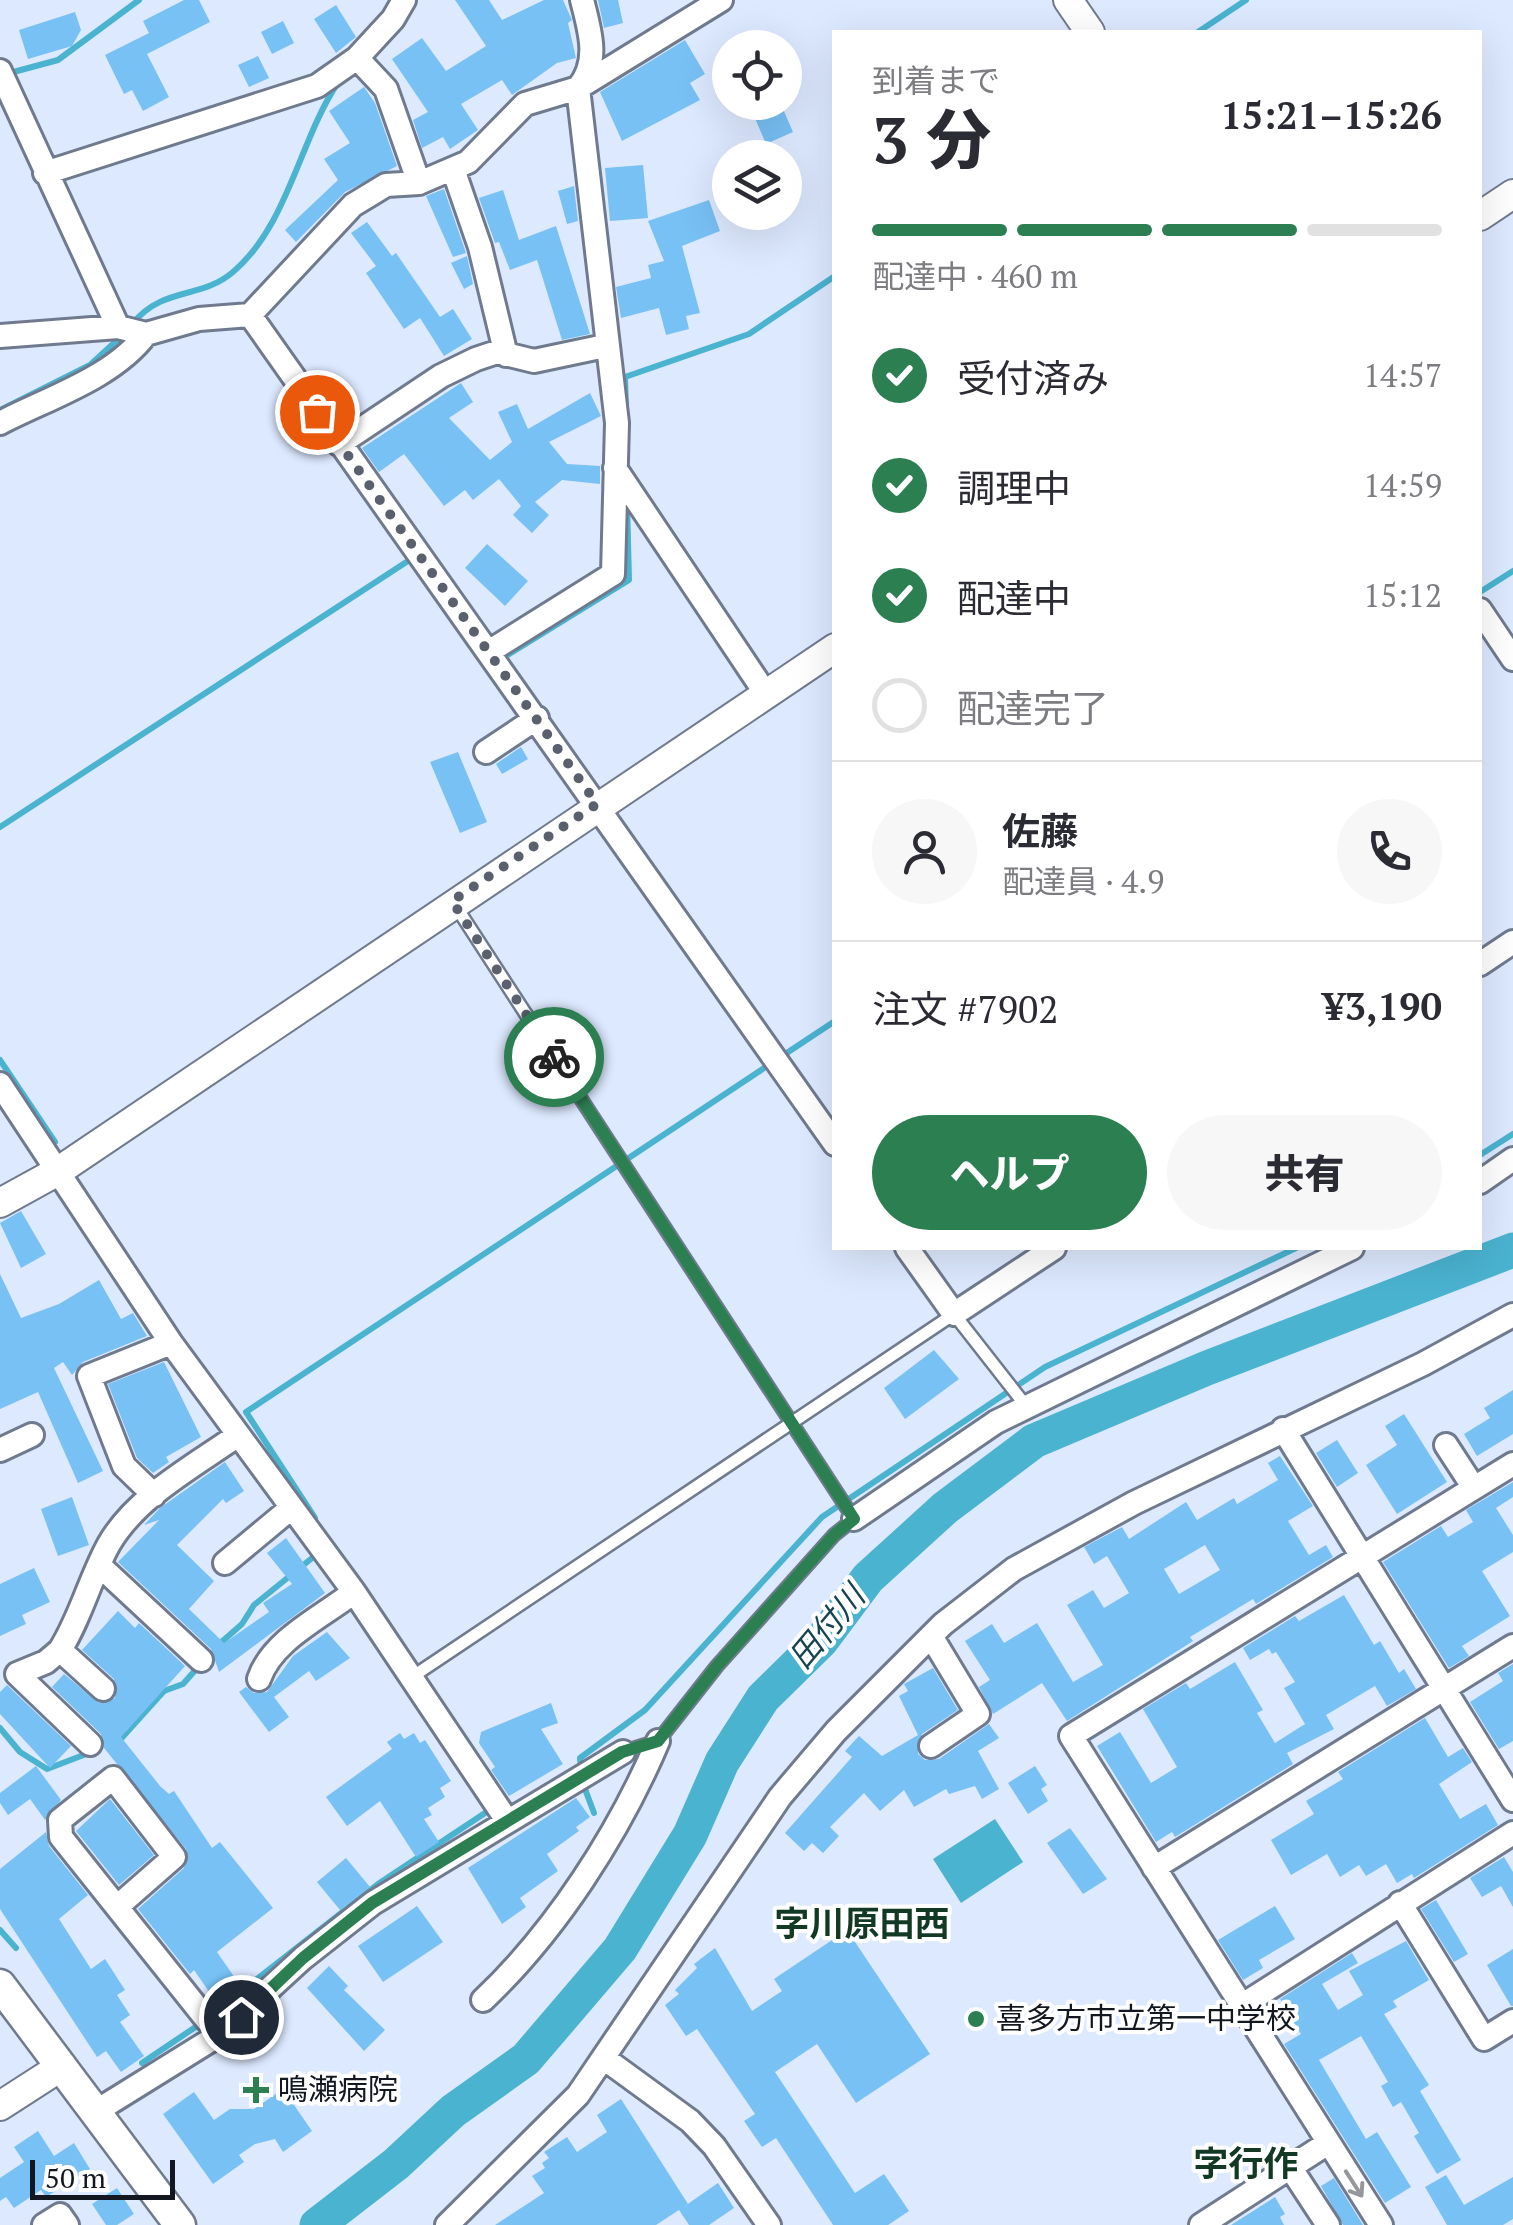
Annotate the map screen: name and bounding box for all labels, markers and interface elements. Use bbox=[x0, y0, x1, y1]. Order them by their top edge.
map controls bbox=[712, 30, 802, 230]
button: locate bbox=[712, 30, 802, 120]
text: 到着まで bbox=[872, 59, 1000, 101]
text: 15:21–15:26 bbox=[1220, 90, 1442, 140]
text: 3 分 bbox=[872, 95, 991, 182]
button: layers bbox=[712, 140, 802, 230]
text: 配達中 · 460 m bbox=[872, 255, 1078, 297]
icon: check bbox=[872, 348, 927, 403]
text: 受付済み bbox=[957, 353, 1109, 403]
text: 14:57 bbox=[1363, 354, 1442, 396]
pin bbox=[275, 370, 360, 455]
icon: bag bbox=[290, 385, 345, 440]
icon: check bbox=[872, 458, 927, 513]
text: 調理中 bbox=[957, 463, 1071, 513]
text: 14:59 bbox=[1363, 464, 1442, 506]
icon: check bbox=[872, 568, 927, 623]
text: 配達中 bbox=[957, 573, 1071, 623]
text: 15:12 bbox=[1363, 574, 1442, 616]
text: 配達完了 bbox=[957, 683, 1109, 733]
button: person bbox=[872, 799, 977, 904]
button: phone bbox=[1337, 799, 1442, 904]
text: 佐藤 bbox=[1002, 806, 1078, 856]
text: 配達員 · 4.9 bbox=[1002, 860, 1164, 902]
text: ¥3,190 bbox=[1323, 981, 1442, 1031]
text: 注文 #7902 bbox=[872, 984, 1059, 1034]
courier bbox=[504, 1007, 604, 1107]
icon: bike bbox=[527, 1030, 582, 1085]
button: ヘルプ bbox=[872, 1115, 1147, 1230]
button: 共有 bbox=[1167, 1115, 1442, 1230]
water label: 田付川 bbox=[779, 1574, 875, 1677]
district label: 字川原田西 bbox=[774, 1900, 950, 1946]
pin bbox=[199, 1975, 284, 2060]
icon: home bbox=[214, 1990, 269, 2045]
place label: 喜多方市立第一中学校 bbox=[996, 1998, 1296, 2038]
marker: 喜多方市立第一中学校 bbox=[965, 2008, 987, 2030]
place label: 鳴瀬病院 bbox=[278, 2069, 398, 2109]
marker: 鳴瀬病院 bbox=[243, 2077, 269, 2103]
district label: 字行作 bbox=[1193, 2140, 1299, 2186]
scale bar bbox=[30, 2155, 175, 2200]
text: 50 m bbox=[45, 2159, 106, 2196]
one-way arrow bbox=[1344, 2169, 1365, 2198]

